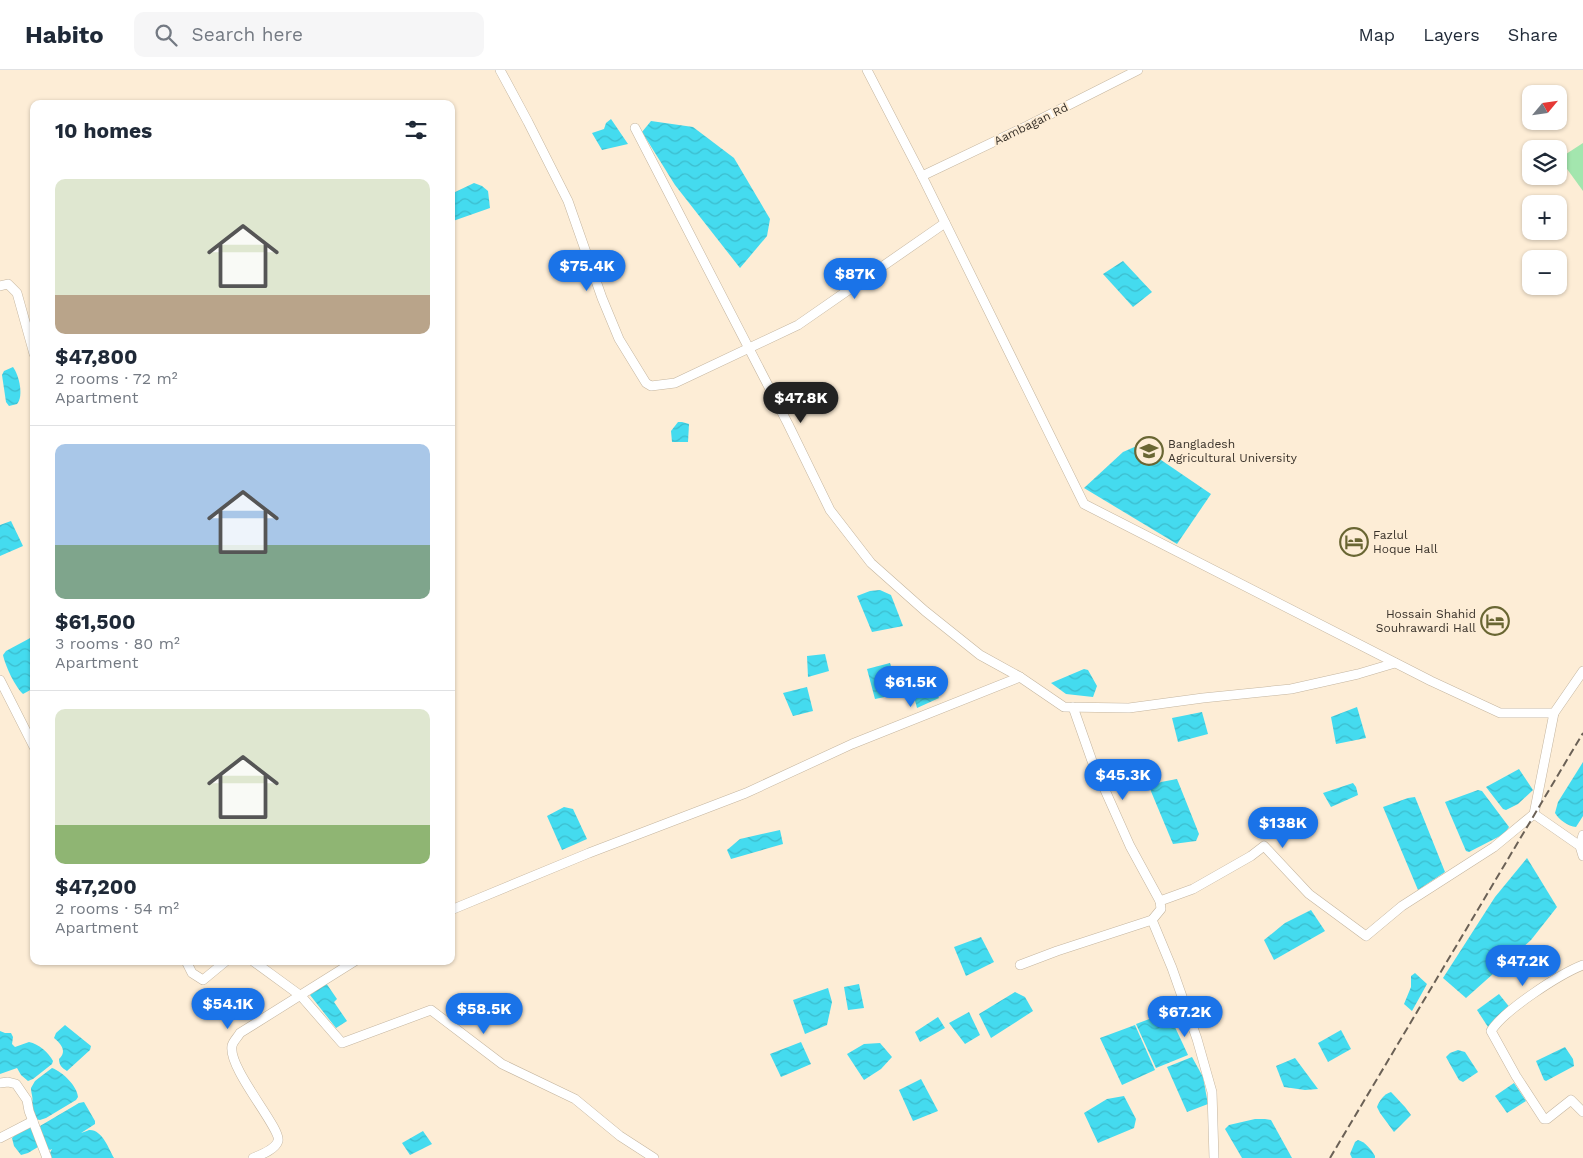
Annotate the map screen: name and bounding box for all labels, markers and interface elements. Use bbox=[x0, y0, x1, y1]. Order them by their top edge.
search box bbox=[134, 12, 484, 57]
text: Habito bbox=[25, 21, 104, 49]
icon: search bbox=[152, 21, 180, 49]
text: Search here bbox=[192, 23, 303, 46]
text: Map bbox=[1358, 24, 1395, 45]
text: Layers bbox=[1423, 24, 1480, 45]
text: Share bbox=[1508, 24, 1558, 45]
north arrow bbox=[1522, 85, 1568, 130]
map controls bbox=[1522, 85, 1567, 295]
street label: Aambagan Rd bbox=[992, 100, 1070, 148]
icon: filters bbox=[402, 116, 430, 144]
text: 10 homes bbox=[55, 118, 152, 143]
button: layers bbox=[1522, 140, 1567, 185]
button: + bbox=[1522, 195, 1567, 240]
icon: home bbox=[198, 211, 288, 301]
pin: $75.4K bbox=[546, 250, 628, 292]
button: − bbox=[1522, 250, 1567, 295]
text: $75.4K bbox=[559, 256, 615, 275]
pin: $87K bbox=[825, 258, 885, 300]
text: $87K bbox=[835, 264, 875, 283]
text: $47,800 bbox=[55, 344, 138, 369]
text: 2 rooms · 72 m² bbox=[55, 369, 178, 388]
pin: $47.8K bbox=[760, 382, 842, 424]
text: Apartment bbox=[55, 388, 138, 407]
text: $47.8K bbox=[774, 388, 828, 407]
school or university icon: Bangladesh Agricultural University bbox=[1134, 436, 1164, 466]
place label: Bangladesh Agricultural University bbox=[1168, 437, 1298, 465]
icon: home bbox=[198, 477, 288, 567]
hotel icon: Fazlul Hoque Hall bbox=[1339, 527, 1369, 557]
place label: Fazlul Hoque Hall bbox=[1373, 528, 1438, 556]
hotel icon: Hossain Shahid Souhrawardi Hall bbox=[1480, 606, 1510, 636]
place label: Hossain Shahid Souhrawardi Hall bbox=[1376, 607, 1476, 635]
text: $61,500 bbox=[55, 609, 135, 634]
text: 3 rooms · 80 m² bbox=[55, 634, 180, 653]
text: Apartment bbox=[55, 653, 138, 672]
pin: $61.5K bbox=[870, 666, 952, 708]
text: $61.5K bbox=[885, 672, 937, 691]
icon: home bbox=[198, 742, 288, 832]
pin: $45.3K bbox=[1082, 758, 1164, 801]
text: $45.3K bbox=[1095, 765, 1151, 784]
pin: $138K bbox=[1248, 806, 1318, 849]
text: $138K bbox=[1259, 813, 1307, 832]
text: $47,200 bbox=[55, 874, 137, 899]
text: 2 rooms · 54 m² bbox=[55, 899, 179, 918]
text: Apartment bbox=[55, 918, 138, 937]
pin: $47.2K bbox=[1482, 944, 1564, 987]
text: $47.2K bbox=[1497, 951, 1549, 970]
pin: $54.1K bbox=[187, 988, 269, 1030]
pin: $58.5K bbox=[443, 992, 525, 1035]
text: $54.1K bbox=[203, 994, 253, 1013]
pin: $67.2K bbox=[1144, 996, 1226, 1038]
text: $58.5K bbox=[457, 999, 511, 1018]
text: $67.2K bbox=[1159, 1002, 1211, 1021]

